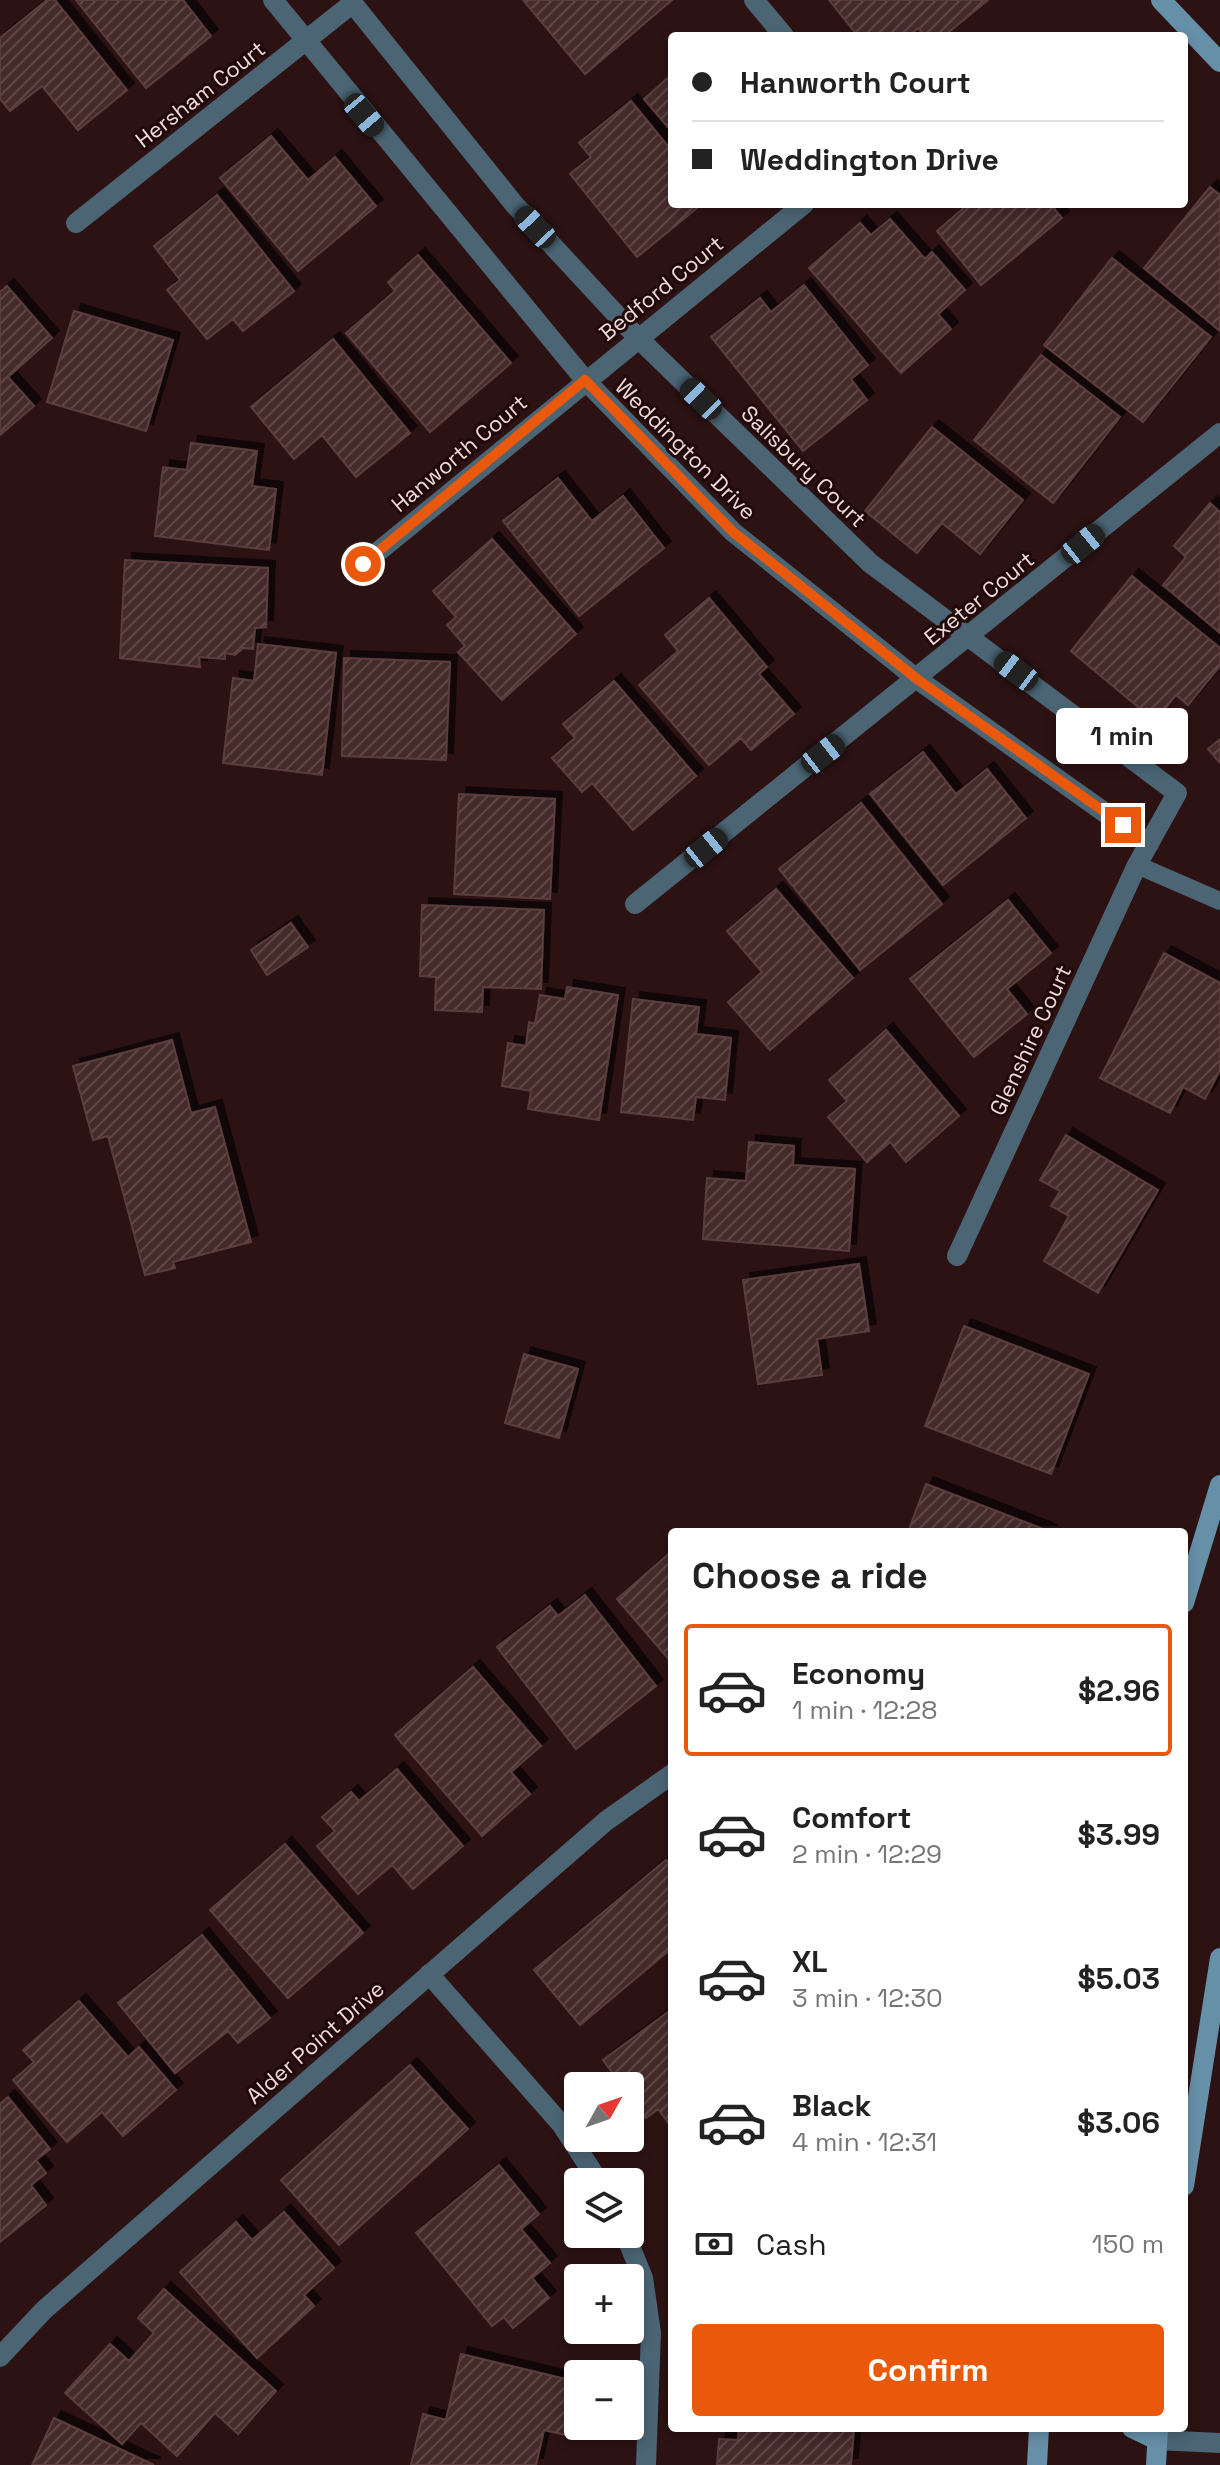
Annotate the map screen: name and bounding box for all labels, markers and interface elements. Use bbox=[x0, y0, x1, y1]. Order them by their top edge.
street label: Hersham Court bbox=[129, 35, 271, 153]
text: Hanworth Court bbox=[740, 63, 971, 102]
car bbox=[339, 89, 389, 141]
text: Weddington Drive bbox=[740, 140, 999, 179]
car bbox=[510, 201, 560, 253]
street label: Bedford Court bbox=[593, 229, 729, 347]
street label: Weddington Drive bbox=[609, 372, 763, 526]
car bbox=[675, 374, 727, 424]
street label: Hanworth Court bbox=[385, 388, 533, 518]
street label: Salisbury Court bbox=[736, 399, 872, 533]
car bbox=[1057, 520, 1109, 568]
street label: Exeter Court bbox=[918, 545, 1040, 651]
route start bbox=[345, 546, 381, 582]
car bbox=[990, 647, 1042, 695]
callout: 1 min bbox=[1057, 709, 1189, 765]
text: 1 min bbox=[1090, 719, 1154, 753]
car bbox=[797, 730, 849, 778]
route end bbox=[1105, 807, 1141, 843]
car bbox=[680, 824, 732, 872]
street label: Glenshire Court bbox=[983, 960, 1077, 1120]
text: Choose a ride bbox=[692, 1553, 928, 1599]
icon: car bbox=[696, 1654, 768, 1726]
text: Economy bbox=[792, 1654, 925, 1693]
text: $2.96 bbox=[1078, 1671, 1160, 1710]
text: 1 min · 12:28 bbox=[792, 1693, 937, 1727]
icon: car bbox=[696, 1798, 768, 1870]
text: Comfort bbox=[792, 1798, 911, 1837]
text: $3.99 bbox=[1078, 1815, 1160, 1854]
text: 2 min · 12:29 bbox=[792, 1837, 942, 1871]
icon: car bbox=[696, 1942, 768, 2014]
text: XL bbox=[792, 1942, 828, 1981]
text: $5.03 bbox=[1078, 1959, 1160, 1998]
street label: Alder Point Drive bbox=[240, 1974, 390, 2110]
text: 3 min · 12:30 bbox=[792, 1981, 943, 2015]
north arrow bbox=[564, 2072, 644, 2152]
map controls bbox=[564, 2072, 644, 2440]
icon: car bbox=[696, 2086, 768, 2158]
text: Black bbox=[792, 2086, 871, 2125]
text: $3.06 bbox=[1077, 2103, 1160, 2142]
text: 4 min · 12:31 bbox=[792, 2125, 937, 2159]
button: layers bbox=[564, 2168, 644, 2248]
icon: cash bbox=[692, 2222, 736, 2266]
text: Cash bbox=[756, 2225, 827, 2264]
text: 150 m bbox=[1092, 2227, 1164, 2261]
button: + bbox=[564, 2264, 644, 2344]
button: Confirm bbox=[692, 2324, 1164, 2416]
button: − bbox=[564, 2360, 644, 2440]

